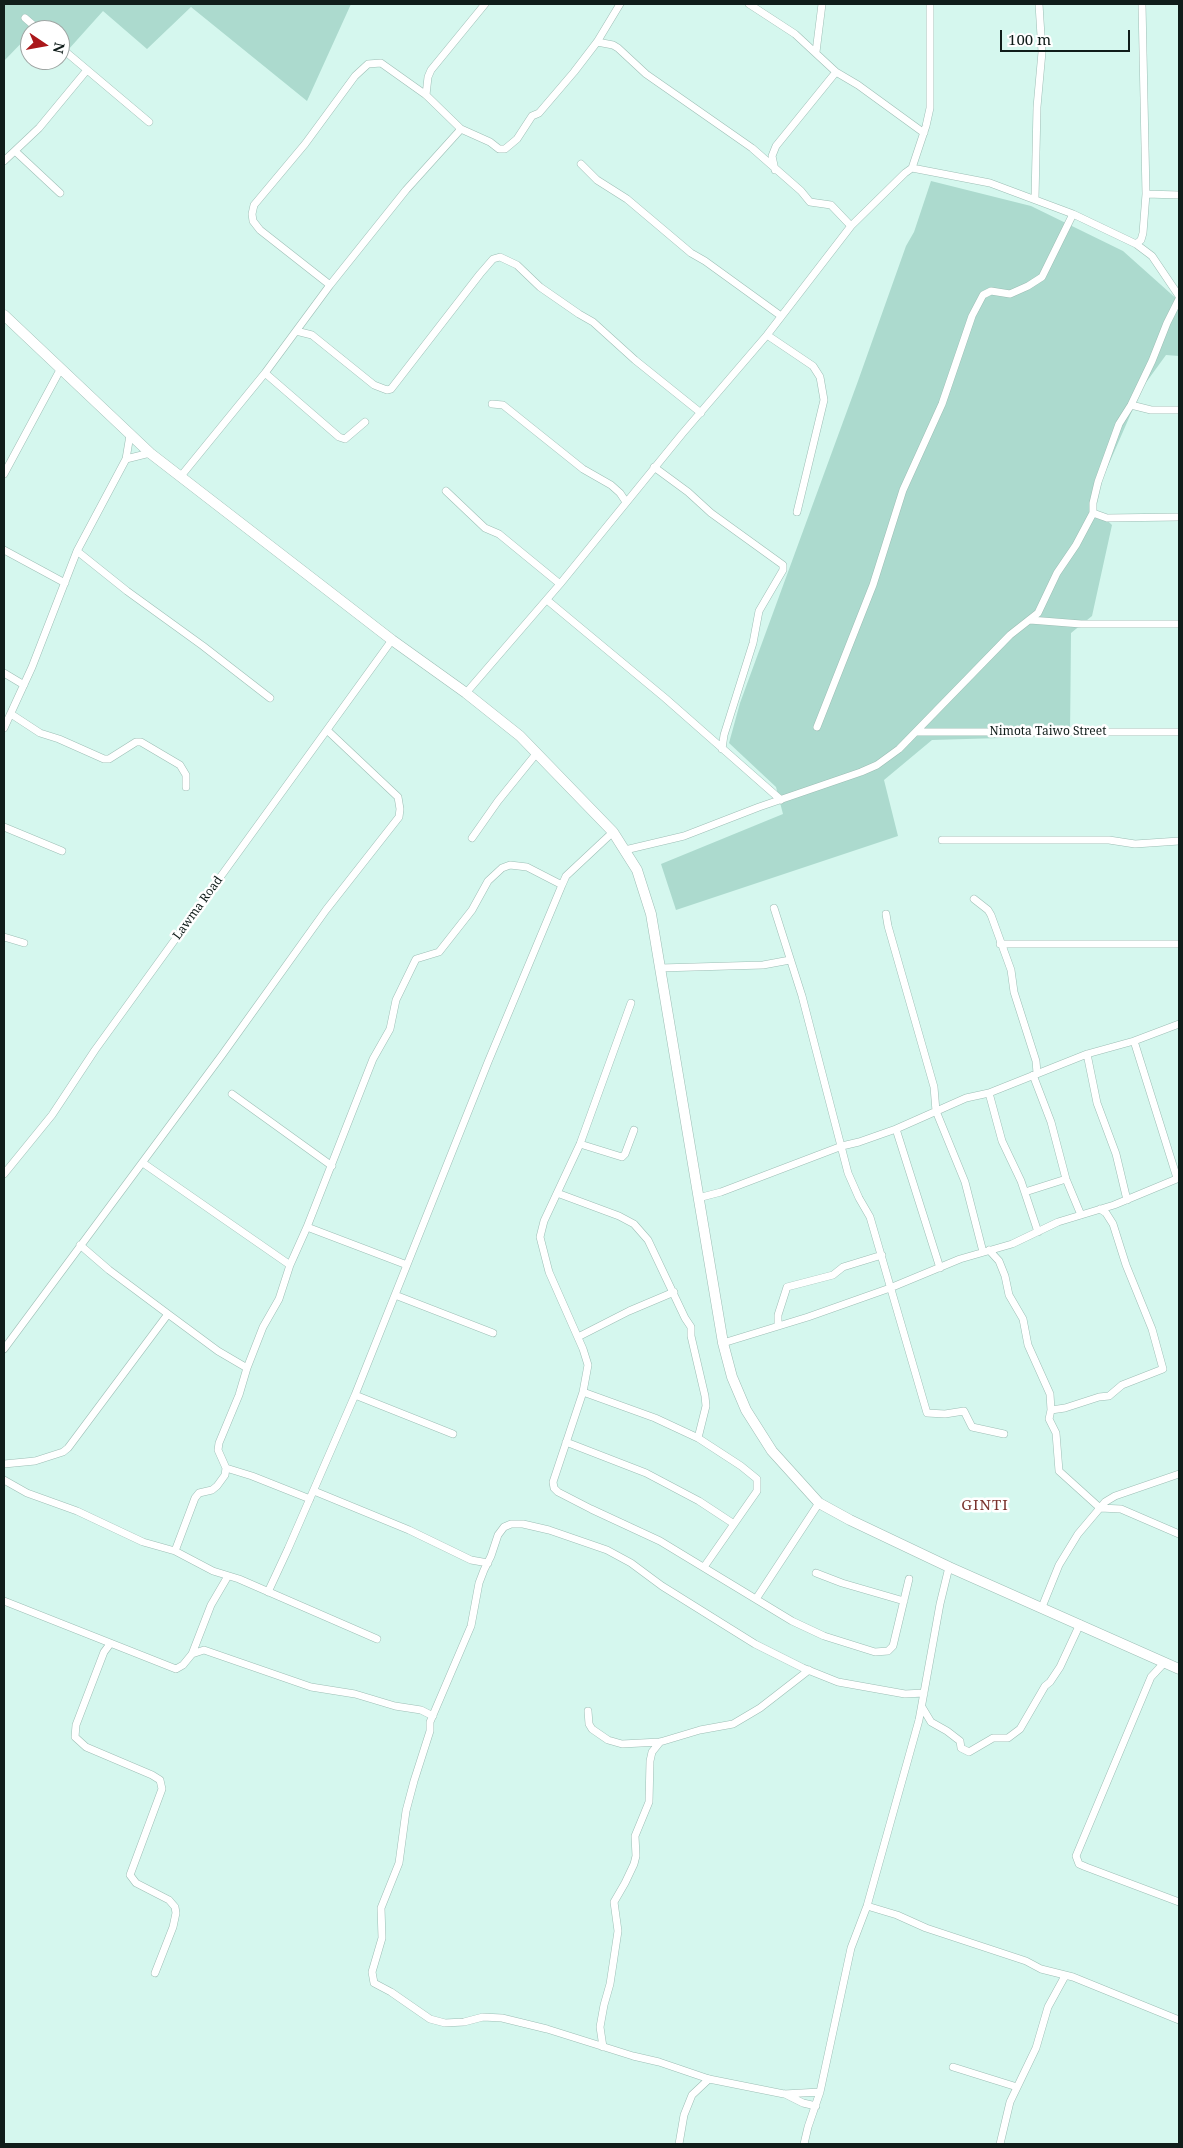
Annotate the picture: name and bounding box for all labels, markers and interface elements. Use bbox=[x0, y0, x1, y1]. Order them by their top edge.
north arrow bbox=[20, 20, 70, 70]
scale bar bbox=[1003, 20, 1133, 52]
text: 100 m bbox=[1008, 29, 1051, 49]
text: N bbox=[49, 41, 70, 55]
street label: Nimota Taiwo Street bbox=[990, 725, 1106, 739]
street label: Lawma Road bbox=[170, 874, 226, 942]
district label: GINTI bbox=[961, 1497, 1009, 1515]

